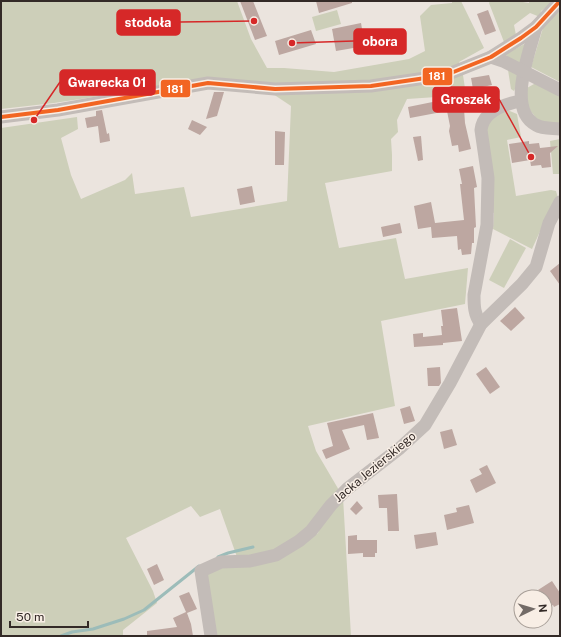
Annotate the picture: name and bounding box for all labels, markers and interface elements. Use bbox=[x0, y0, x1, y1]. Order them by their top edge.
callout: stodoła bbox=[117, 10, 180, 35]
text: stodoła bbox=[125, 15, 171, 30]
callout: obora bbox=[354, 29, 406, 54]
text: obora bbox=[362, 34, 398, 49]
line badge: 181 bbox=[422, 67, 453, 86]
callout: Gwarecka 01 bbox=[60, 70, 155, 95]
text: 181 bbox=[429, 70, 445, 82]
text: Gwarecka 01 bbox=[68, 75, 146, 90]
line badge: 181 bbox=[160, 79, 191, 98]
text: 181 bbox=[167, 83, 183, 95]
callout: Groszek bbox=[433, 87, 499, 112]
text: Groszek bbox=[441, 92, 492, 107]
street label: Jacka Jezierskiego bbox=[331, 429, 419, 505]
north arrow bbox=[513, 589, 553, 629]
scale bar bbox=[10, 603, 88, 629]
text: N bbox=[537, 603, 549, 613]
text: 50 m bbox=[16, 610, 44, 624]

